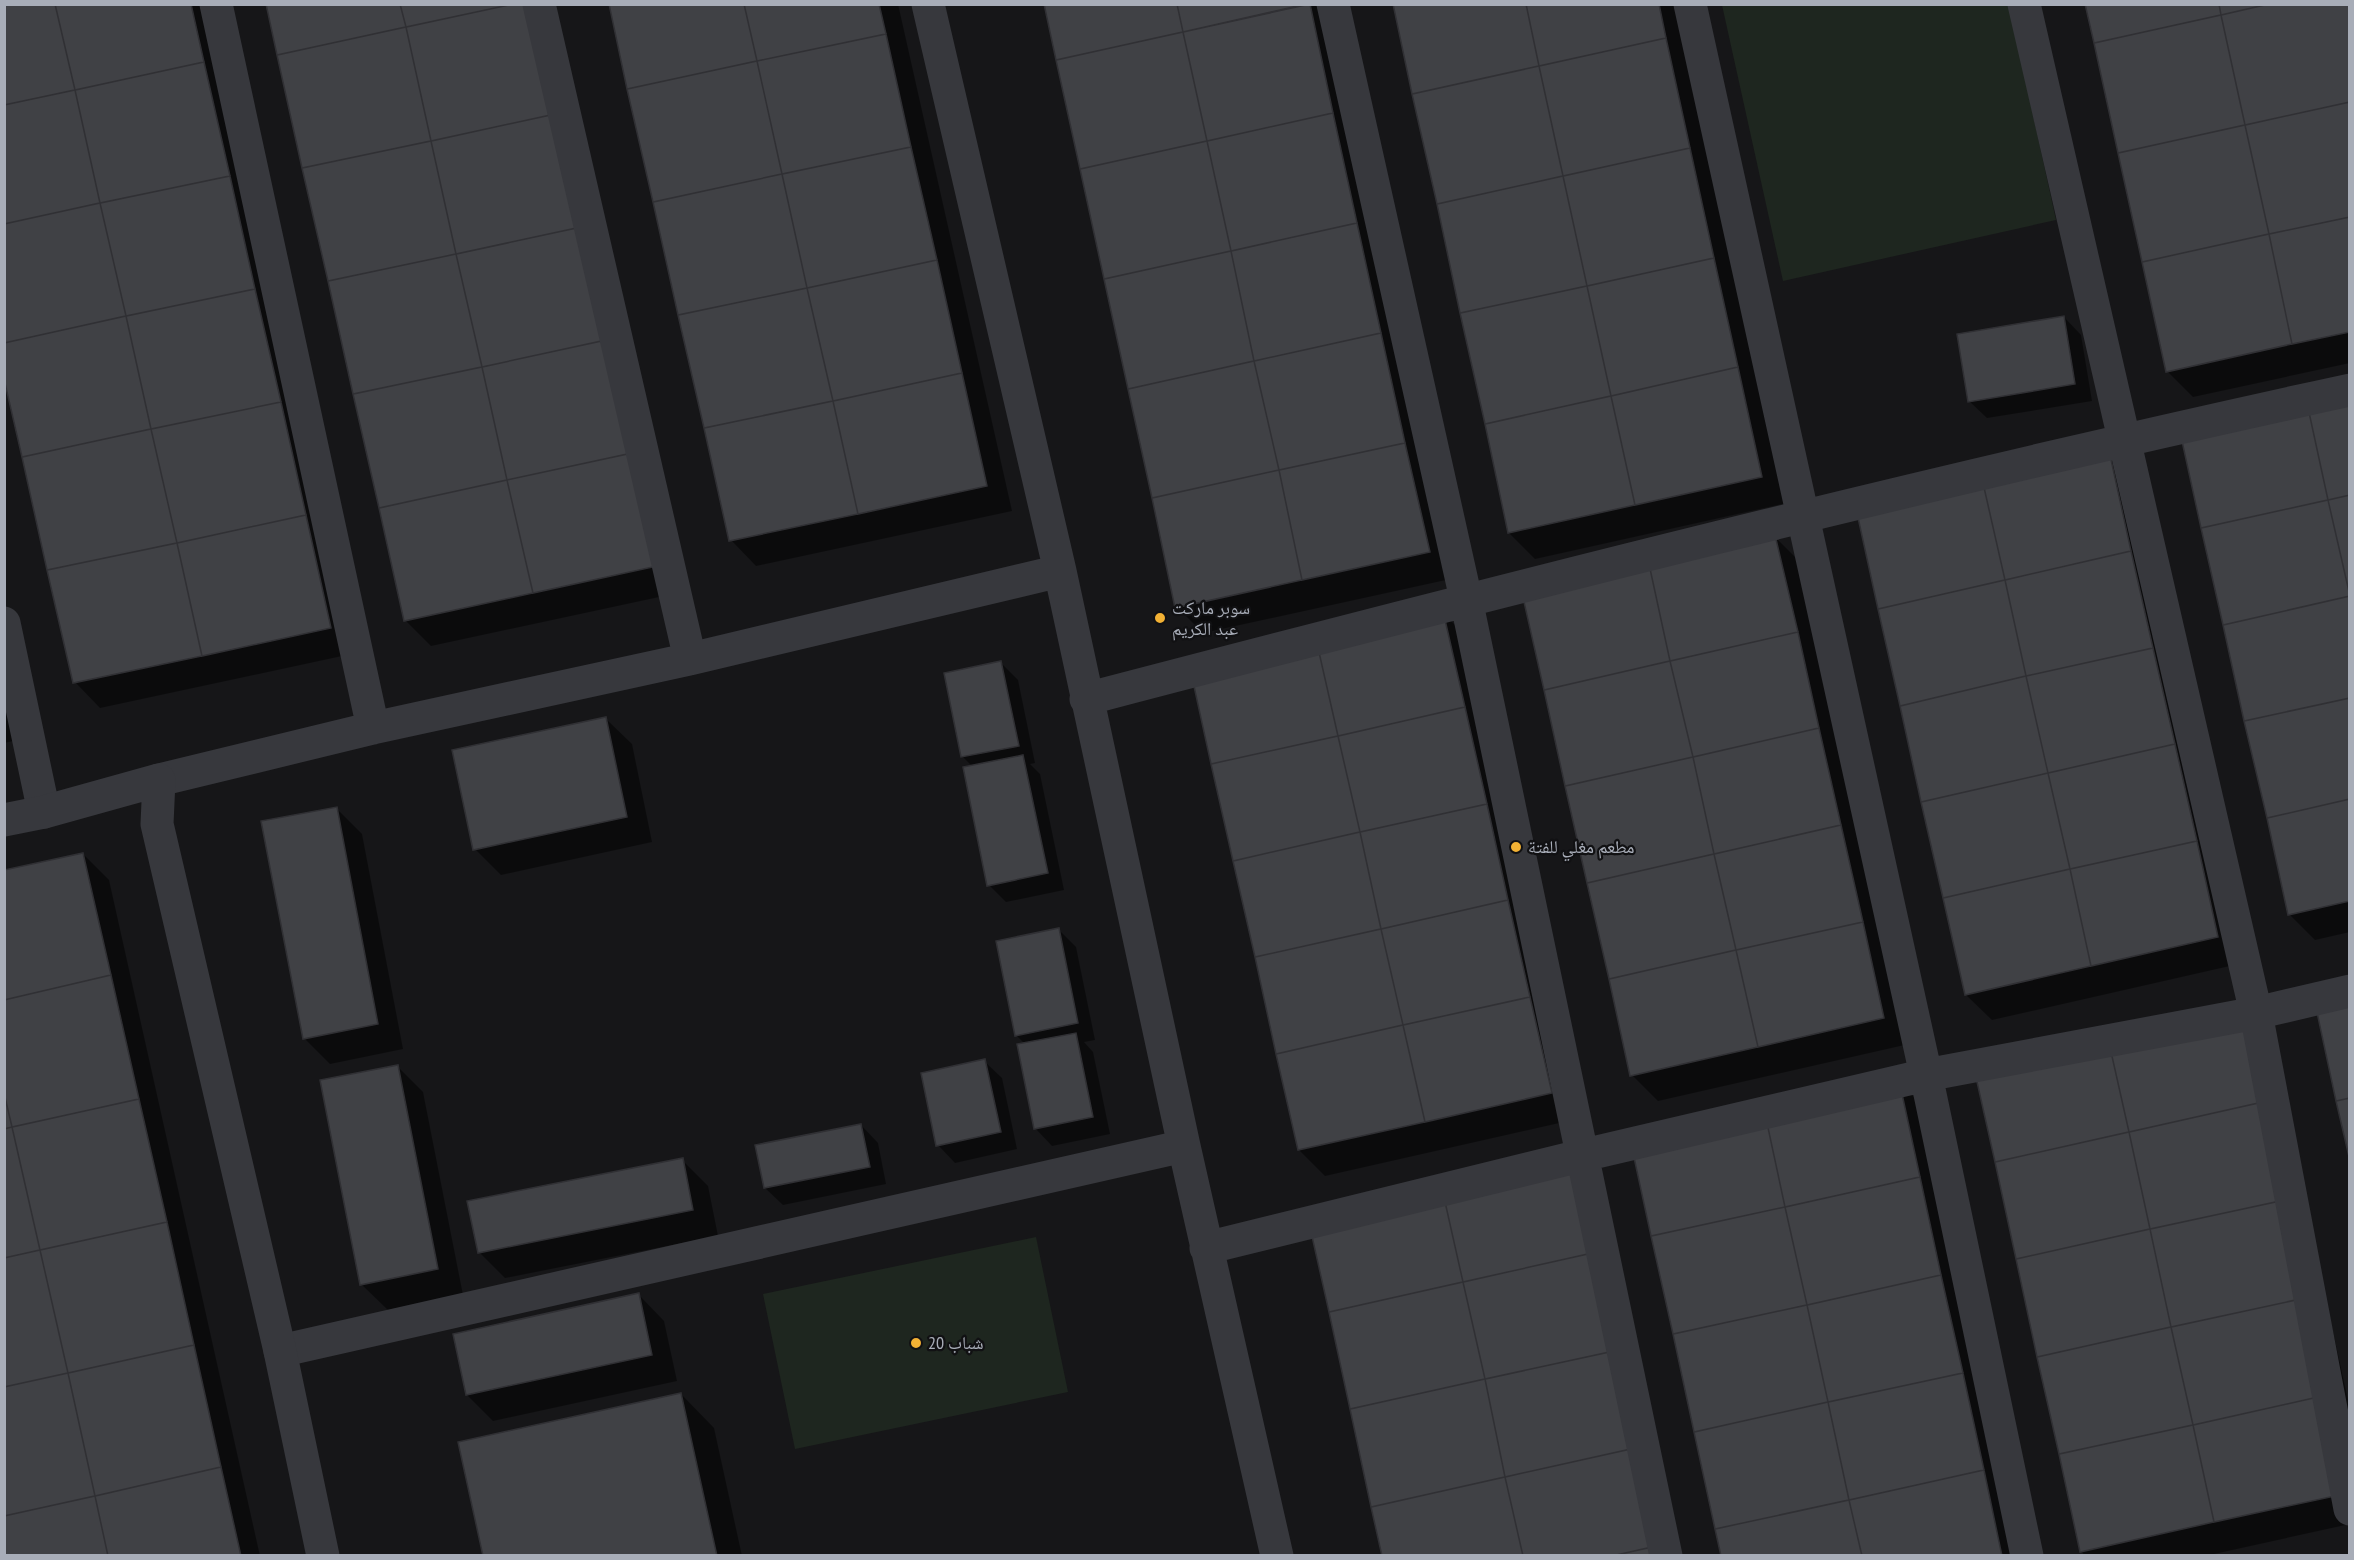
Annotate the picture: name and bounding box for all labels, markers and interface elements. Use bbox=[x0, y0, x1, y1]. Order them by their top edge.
place label: سوبر ماركت عبد الكريم bbox=[1172, 596, 1250, 641]
marker: سوبر ماركت عبد الكريم bbox=[1153, 611, 1167, 625]
place label: مطعم مغلي للفتة bbox=[1528, 835, 1634, 862]
marker: مطعم مغلي للفتة bbox=[1509, 840, 1523, 854]
place label: شباب 20 bbox=[928, 1331, 984, 1354]
marker: شباب 20 bbox=[909, 1336, 923, 1350]

